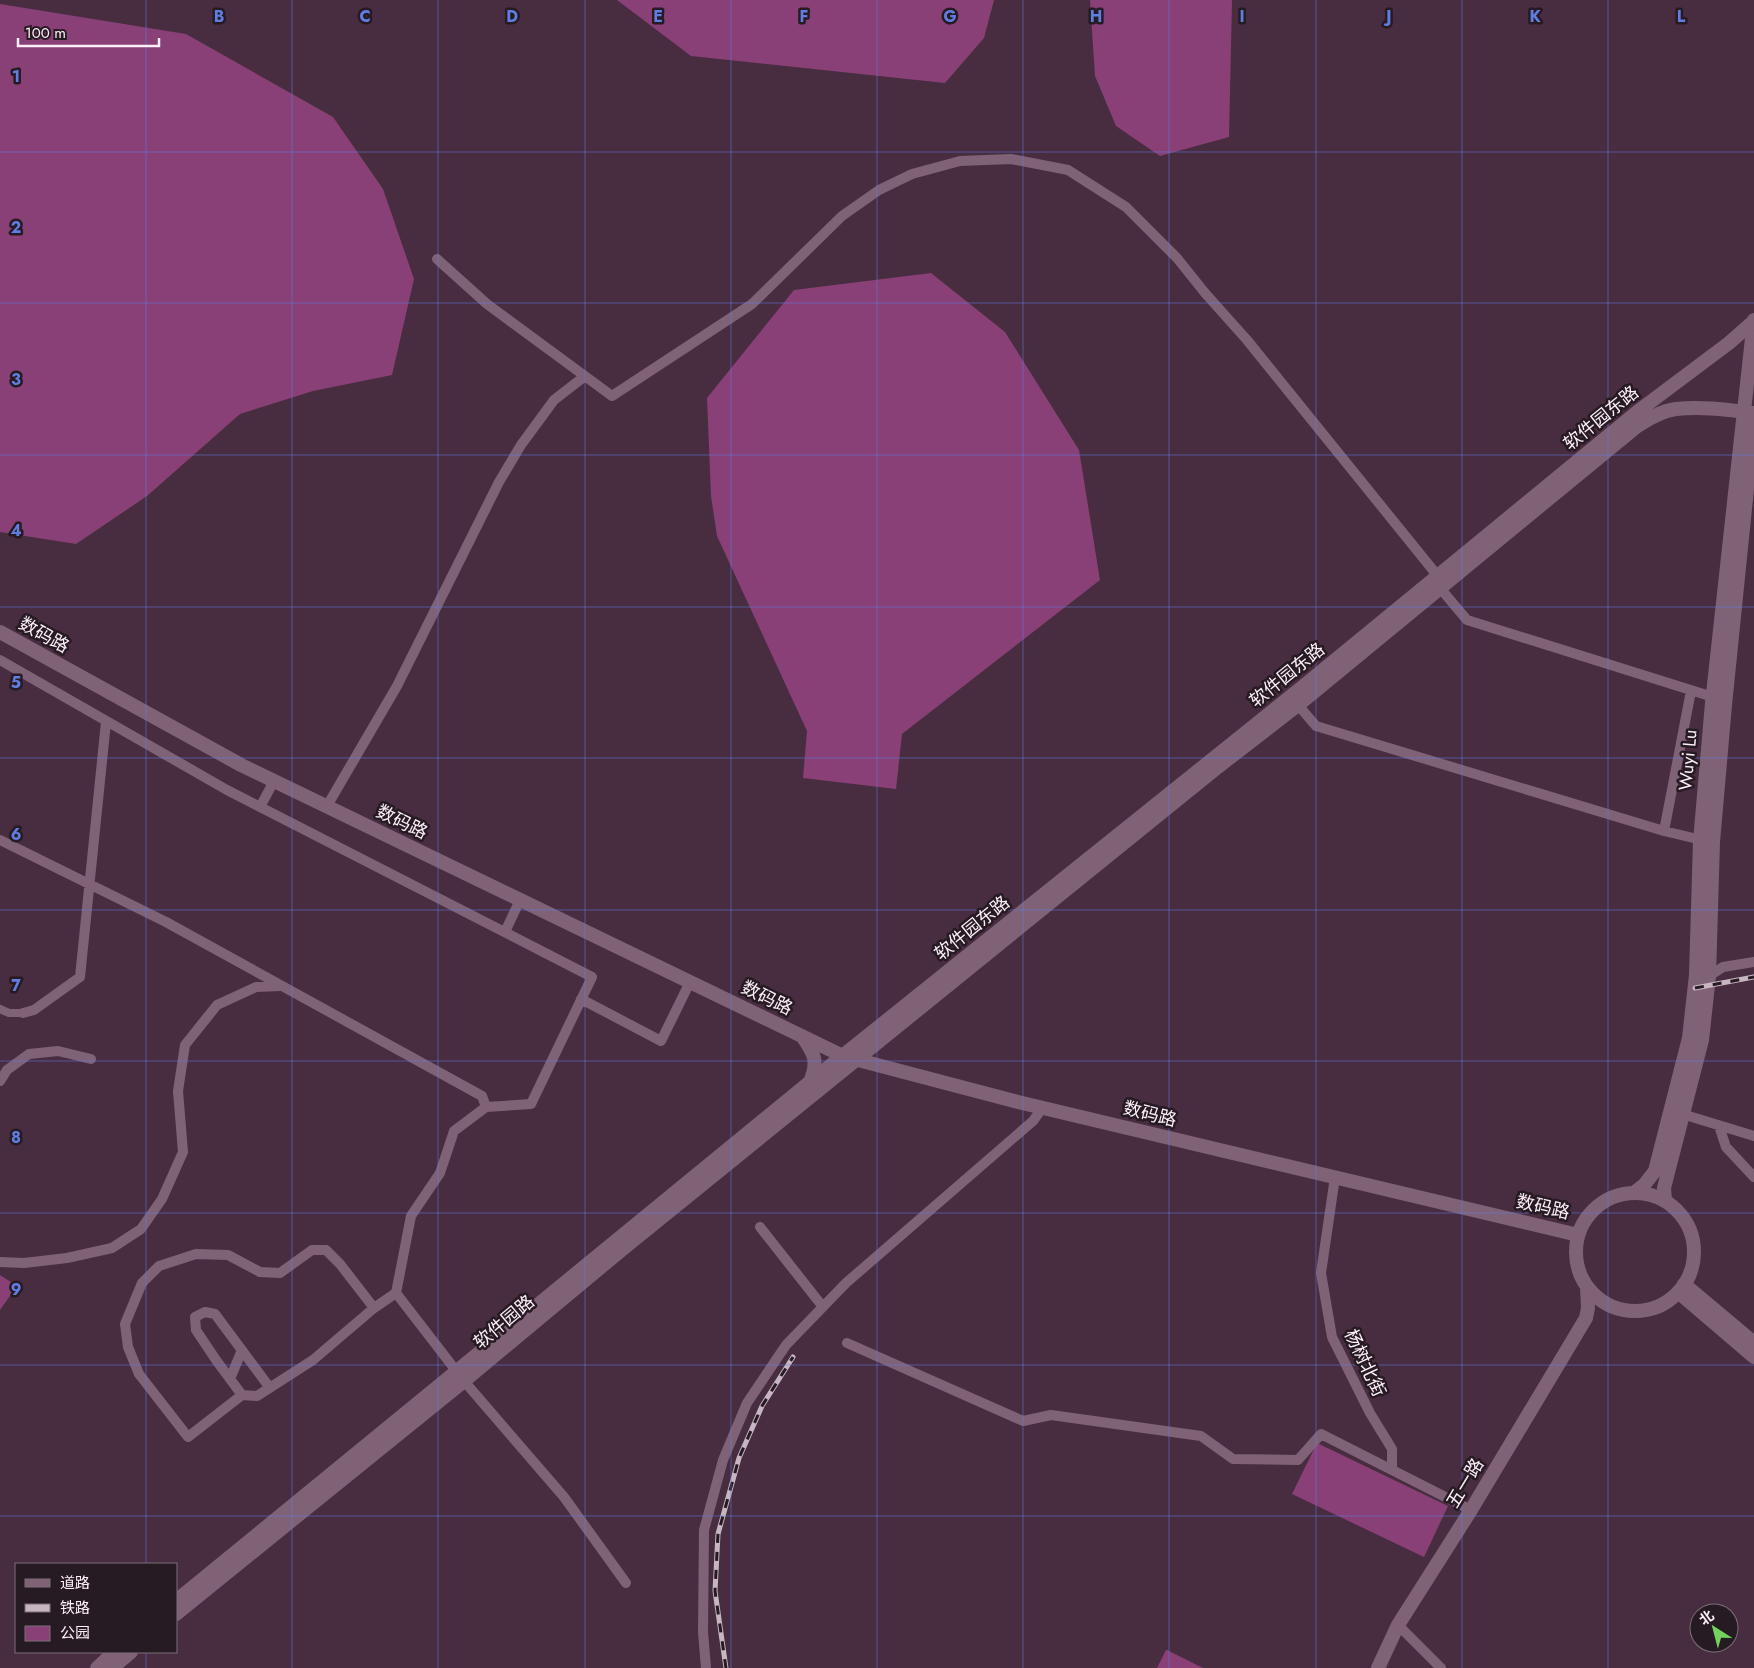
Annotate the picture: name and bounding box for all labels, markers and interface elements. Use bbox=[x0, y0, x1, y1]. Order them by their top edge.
text: B bbox=[214, 5, 224, 28]
text: C bbox=[359, 5, 371, 28]
text: D bbox=[506, 5, 518, 28]
text: E bbox=[653, 5, 663, 28]
text: F bbox=[800, 5, 808, 28]
text: G bbox=[943, 5, 957, 28]
text: H bbox=[1090, 5, 1102, 28]
text: I bbox=[1239, 5, 1245, 28]
text: J bbox=[1383, 5, 1392, 28]
text: K bbox=[1529, 5, 1541, 28]
text: L bbox=[1677, 5, 1686, 28]
scale bar bbox=[18, 15, 159, 47]
text: 100 m bbox=[25, 22, 66, 44]
text: 1 bbox=[12, 65, 20, 88]
text: 2 bbox=[11, 216, 21, 239]
text: 3 bbox=[11, 368, 21, 391]
street label: 软件园东路 bbox=[1558, 380, 1644, 456]
text: 4 bbox=[10, 519, 22, 542]
street label: 数码路 bbox=[14, 611, 74, 659]
street label: 软件园东路 bbox=[1244, 637, 1330, 713]
text: 5 bbox=[11, 671, 21, 694]
street label: Wuyi Lu bbox=[1672, 728, 1704, 792]
street label: 数码路 bbox=[372, 798, 432, 846]
text: 6 bbox=[11, 823, 21, 846]
street label: 软件园东路 bbox=[929, 890, 1015, 966]
text: 7 bbox=[11, 974, 21, 997]
street label: 数码路 bbox=[737, 974, 797, 1022]
street label: 数码路 bbox=[1121, 1095, 1179, 1133]
text: 8 bbox=[11, 1126, 21, 1149]
street label: 数码路 bbox=[1514, 1188, 1572, 1226]
text: 9 bbox=[11, 1278, 21, 1301]
street label: 软件园路 bbox=[468, 1289, 540, 1355]
street label: 杨树北街 bbox=[1338, 1325, 1392, 1401]
street label: 五一路 bbox=[1440, 1453, 1490, 1513]
legend bbox=[15, 1563, 178, 1653]
text: 道路 bbox=[60, 1572, 90, 1594]
text: 铁路 bbox=[60, 1597, 90, 1619]
north arrow bbox=[1689, 1603, 1739, 1653]
text: 北 bbox=[1695, 1605, 1718, 1630]
text: 公园 bbox=[60, 1622, 90, 1644]

